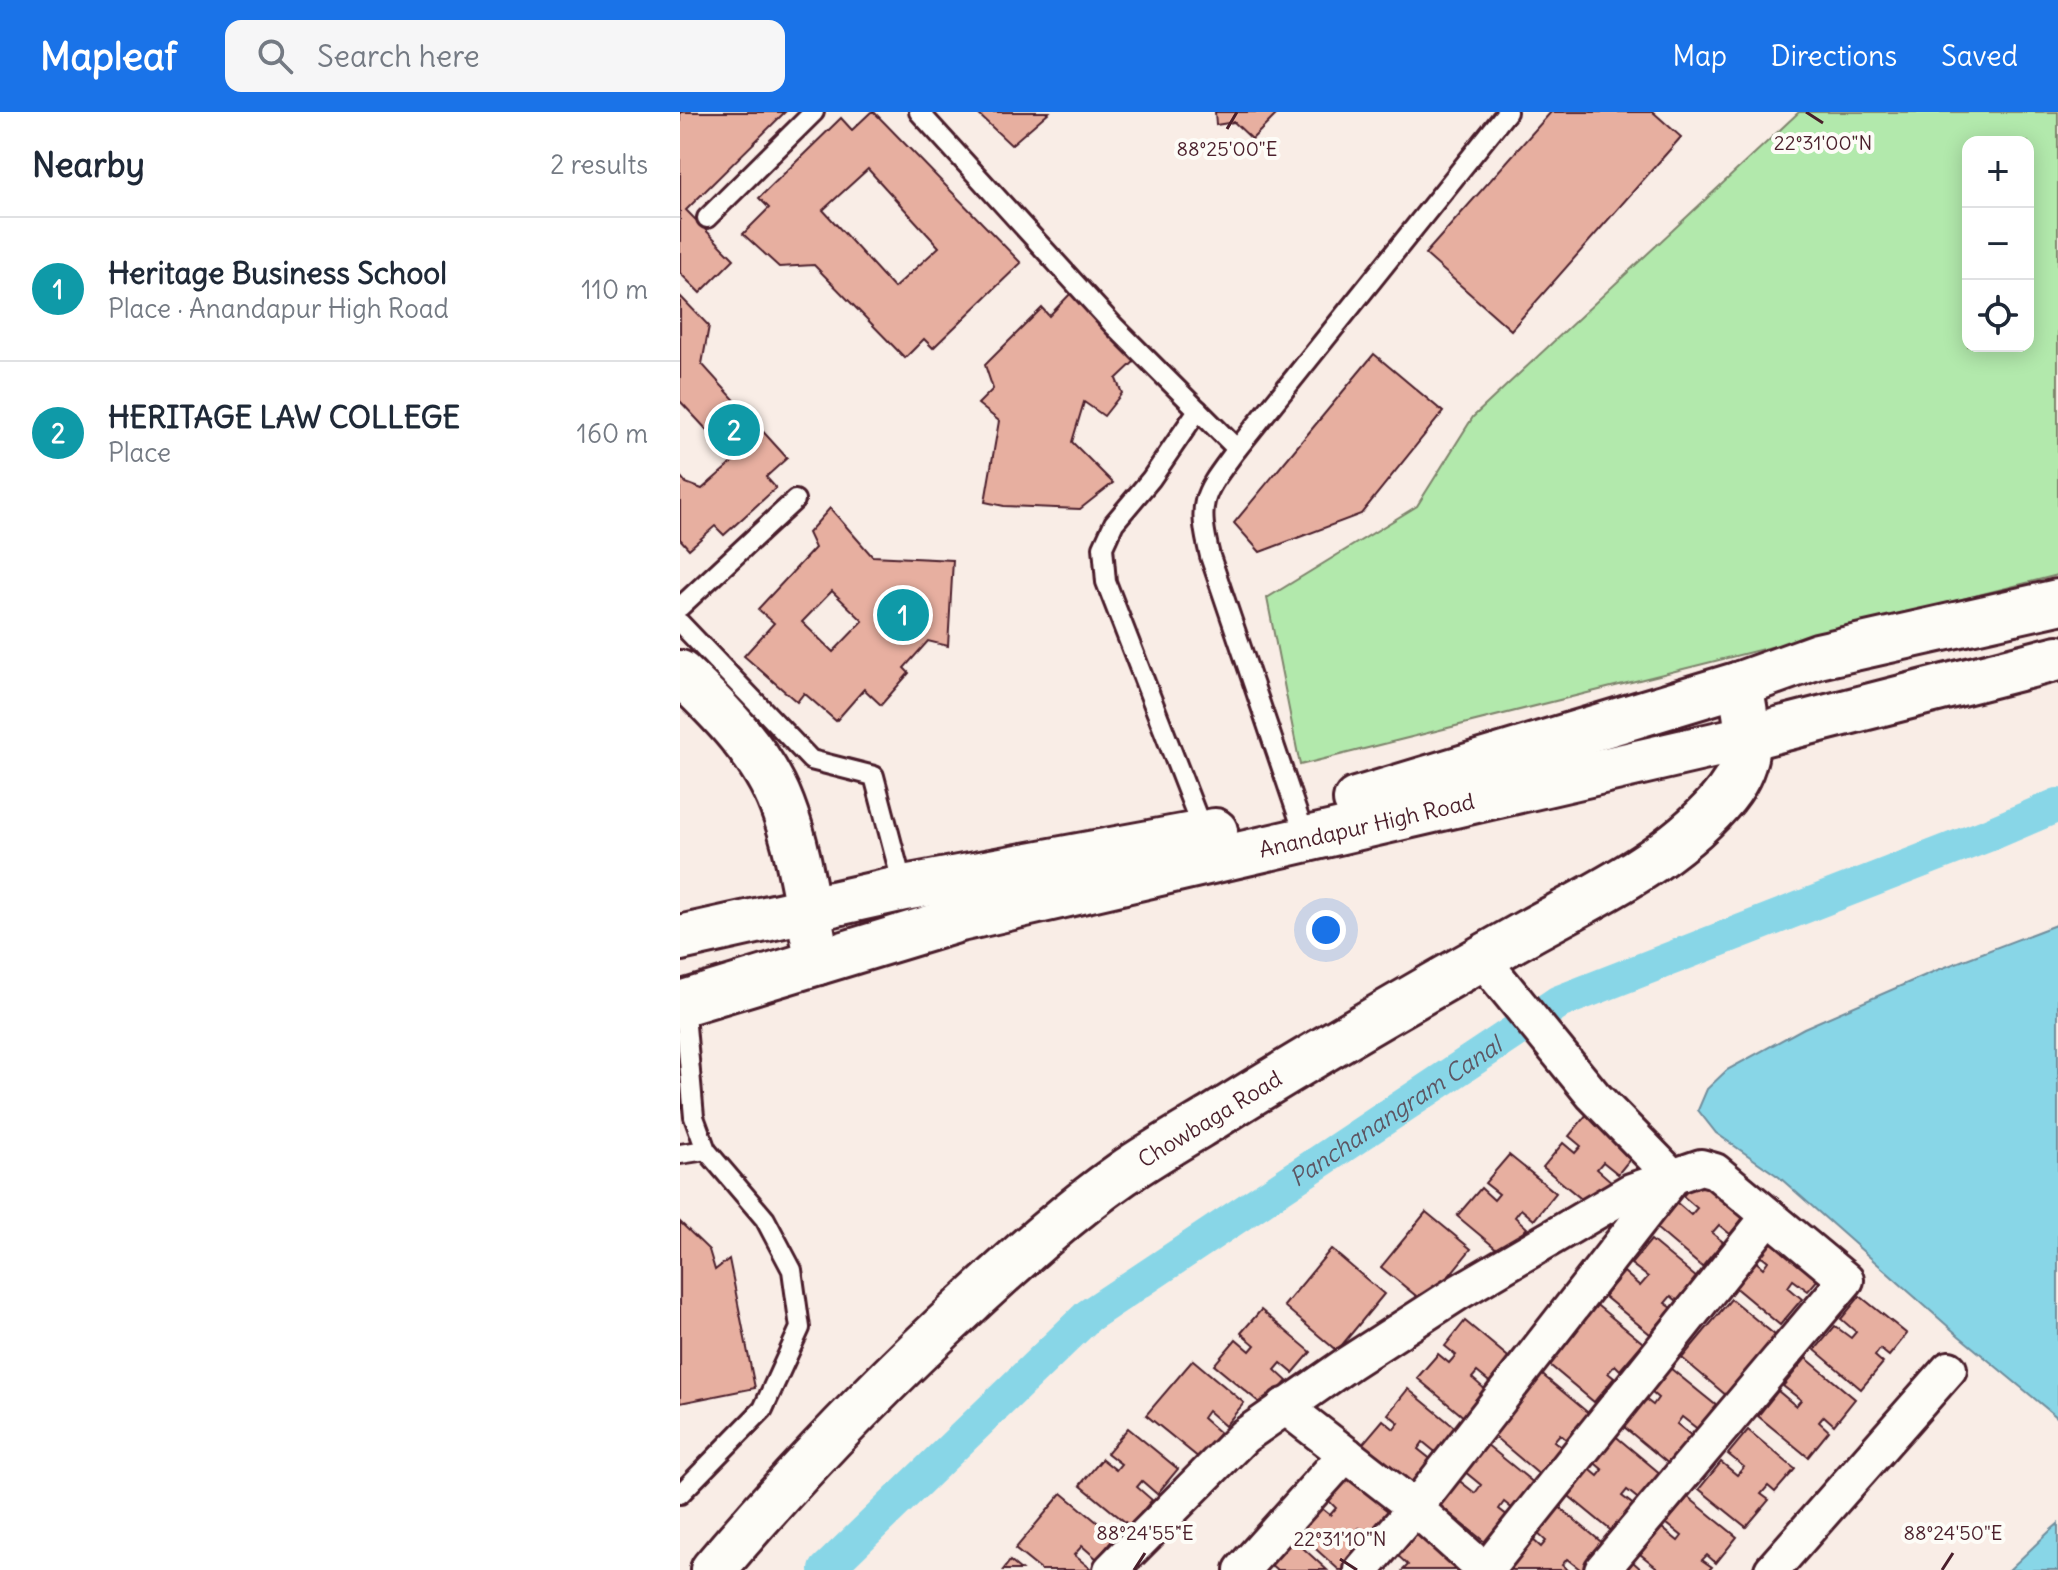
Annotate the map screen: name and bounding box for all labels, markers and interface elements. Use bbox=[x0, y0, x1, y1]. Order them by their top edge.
search box bbox=[225, 20, 785, 92]
text: Mapleaf bbox=[40, 33, 177, 80]
icon: search bbox=[253, 34, 297, 78]
text: Search here bbox=[317, 37, 480, 75]
text: Map bbox=[1672, 38, 1727, 74]
text: Directions bbox=[1771, 38, 1897, 74]
text: Saved bbox=[1941, 38, 2018, 74]
text: 22°31'00"N bbox=[1774, 130, 1872, 155]
text: 88°25'00"E bbox=[1177, 136, 1277, 161]
map controls bbox=[1962, 136, 2034, 352]
button: + bbox=[1962, 136, 2034, 208]
text: Nearby bbox=[32, 143, 145, 186]
text: 2 results bbox=[550, 148, 648, 181]
button: − bbox=[1962, 208, 2034, 280]
text: Heritage Business School bbox=[108, 254, 447, 292]
text: 1 bbox=[53, 273, 63, 306]
text: 110 m bbox=[581, 273, 648, 306]
button: locate bbox=[1962, 280, 2034, 352]
text: Place · Anandapur High Road bbox=[108, 292, 449, 325]
text: HERITAGE LAW COLLEGE bbox=[108, 398, 460, 436]
pin: 2 bbox=[708, 400, 760, 460]
text: 2 bbox=[51, 417, 65, 450]
text: 160 m bbox=[577, 417, 648, 450]
text: Place bbox=[108, 436, 171, 469]
pin: 1 bbox=[877, 585, 929, 645]
street label: Anandapur High Road bbox=[1256, 787, 1477, 864]
your location bbox=[1306, 910, 1346, 950]
water label: Panchanangram Canal bbox=[1283, 1028, 1510, 1193]
street label: Chowbaga Road bbox=[1133, 1064, 1287, 1174]
text: 88°24'55"E bbox=[1096, 1520, 1194, 1545]
text: 88°24'50"E bbox=[1904, 1520, 2002, 1545]
text: 22°31'10"N bbox=[1293, 1526, 1387, 1551]

